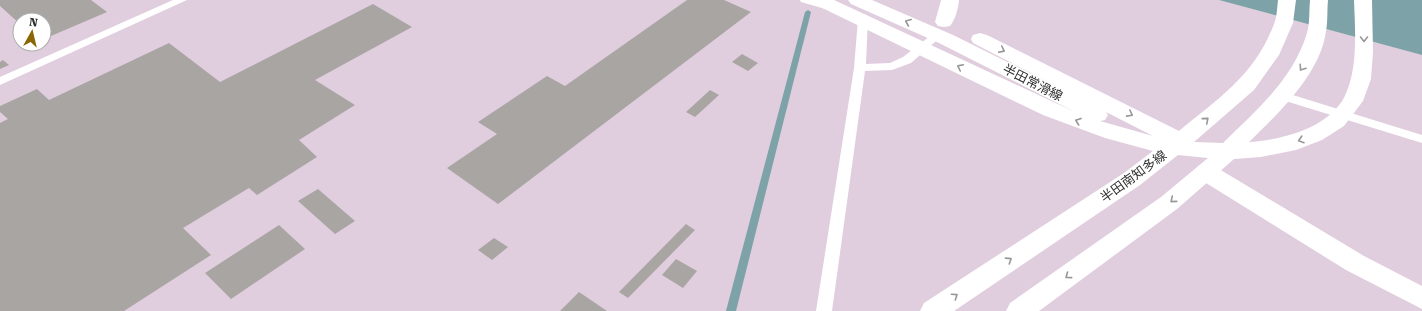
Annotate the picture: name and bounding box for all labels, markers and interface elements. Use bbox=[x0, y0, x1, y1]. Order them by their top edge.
north arrow bbox=[12, 12, 52, 52]
text: N bbox=[28, 16, 39, 30]
one-way arrow bbox=[904, 19, 912, 27]
one-way arrow bbox=[1360, 36, 1368, 42]
one-way arrow bbox=[997, 45, 1005, 53]
street label: 半田常滑線 bbox=[1000, 61, 1065, 104]
one-way arrow bbox=[957, 64, 965, 72]
one-way arrow bbox=[1300, 64, 1307, 71]
one-way arrow bbox=[1126, 110, 1134, 117]
one-way arrow bbox=[1201, 117, 1209, 124]
one-way arrow bbox=[1075, 118, 1082, 126]
one-way arrow bbox=[1298, 135, 1305, 144]
street label: 半田南知多線 bbox=[1097, 147, 1169, 205]
one-way arrow bbox=[1171, 195, 1178, 202]
one-way arrow bbox=[1005, 257, 1012, 265]
one-way arrow bbox=[1065, 271, 1072, 279]
one-way arrow bbox=[950, 294, 957, 301]

